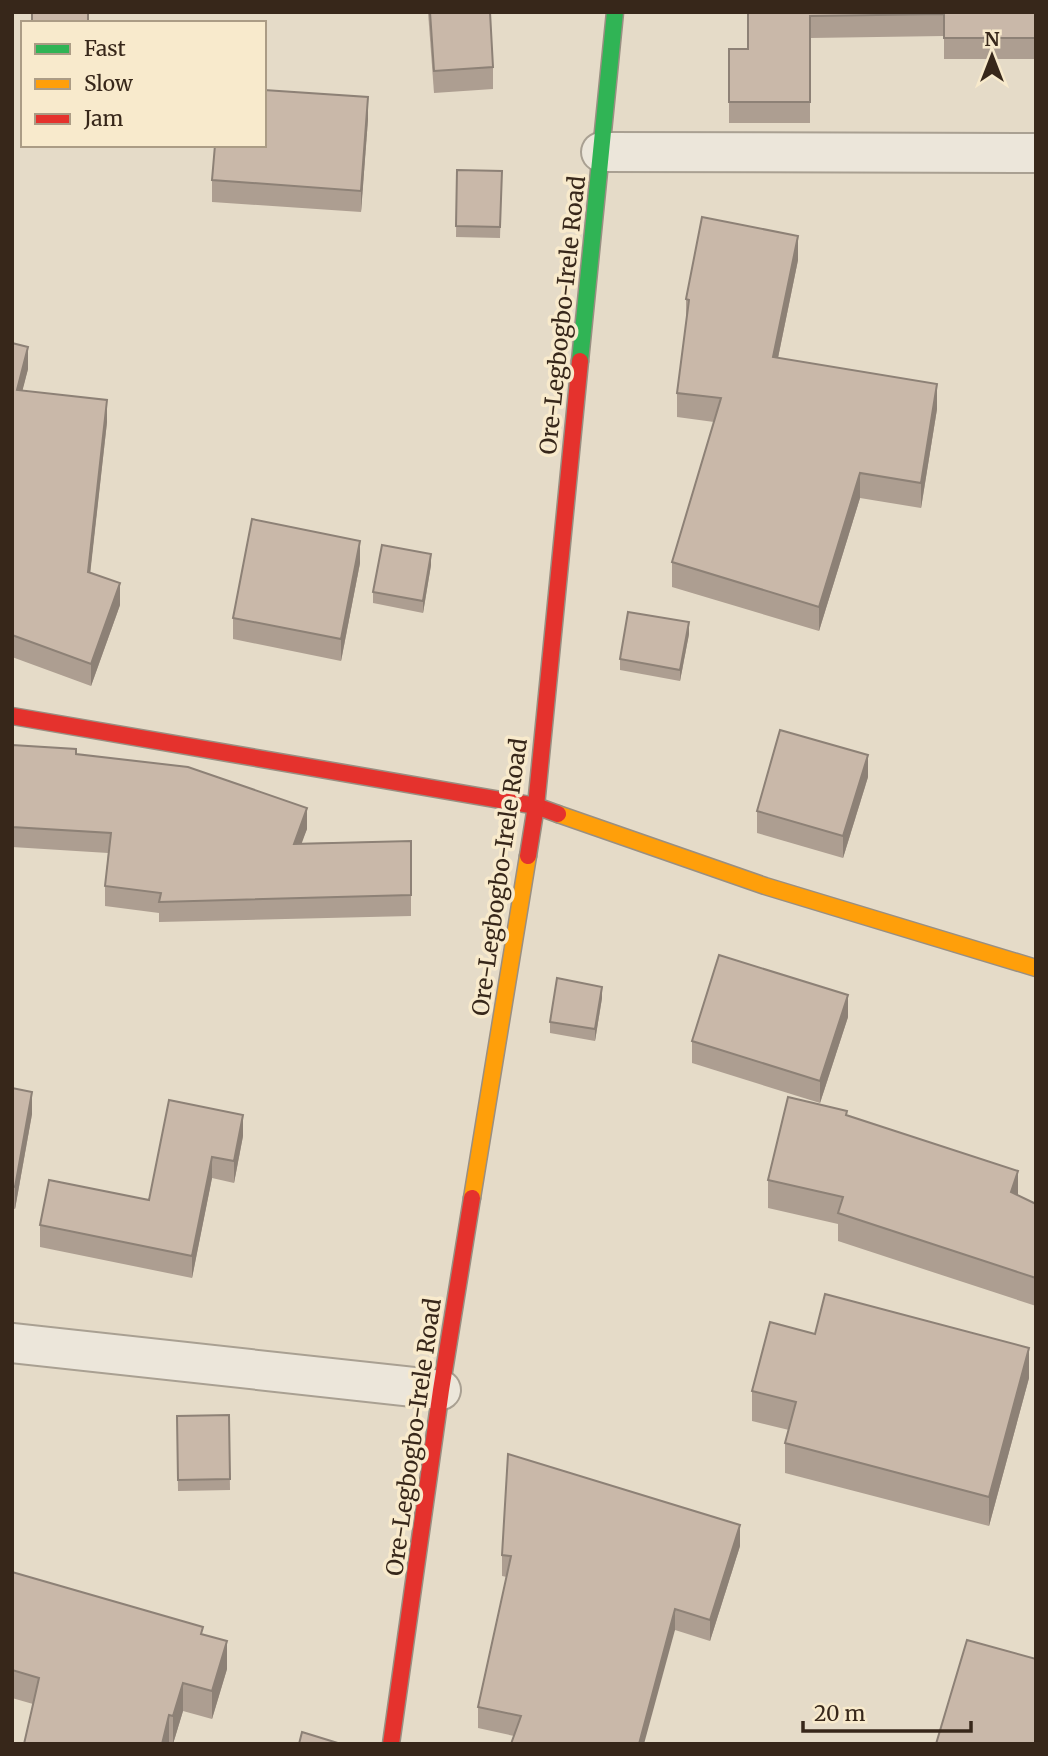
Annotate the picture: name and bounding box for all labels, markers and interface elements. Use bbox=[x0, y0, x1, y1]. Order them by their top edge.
legend bbox=[21, 21, 266, 147]
north arrow bbox=[957, 21, 1027, 91]
text: N bbox=[984, 27, 1000, 51]
text: Fast bbox=[84, 35, 126, 62]
text: Slow bbox=[84, 70, 133, 97]
text: Jam bbox=[83, 105, 123, 132]
street label: Ore-Legbogbo-Irele Road bbox=[533, 174, 591, 456]
street label: Ore-Legbogbo-Irele Road bbox=[465, 736, 533, 1018]
street label: Ore-Legbogbo-Irele Road bbox=[379, 1296, 447, 1578]
scale bar bbox=[803, 1690, 971, 1734]
text: 20 m bbox=[814, 1700, 866, 1727]

